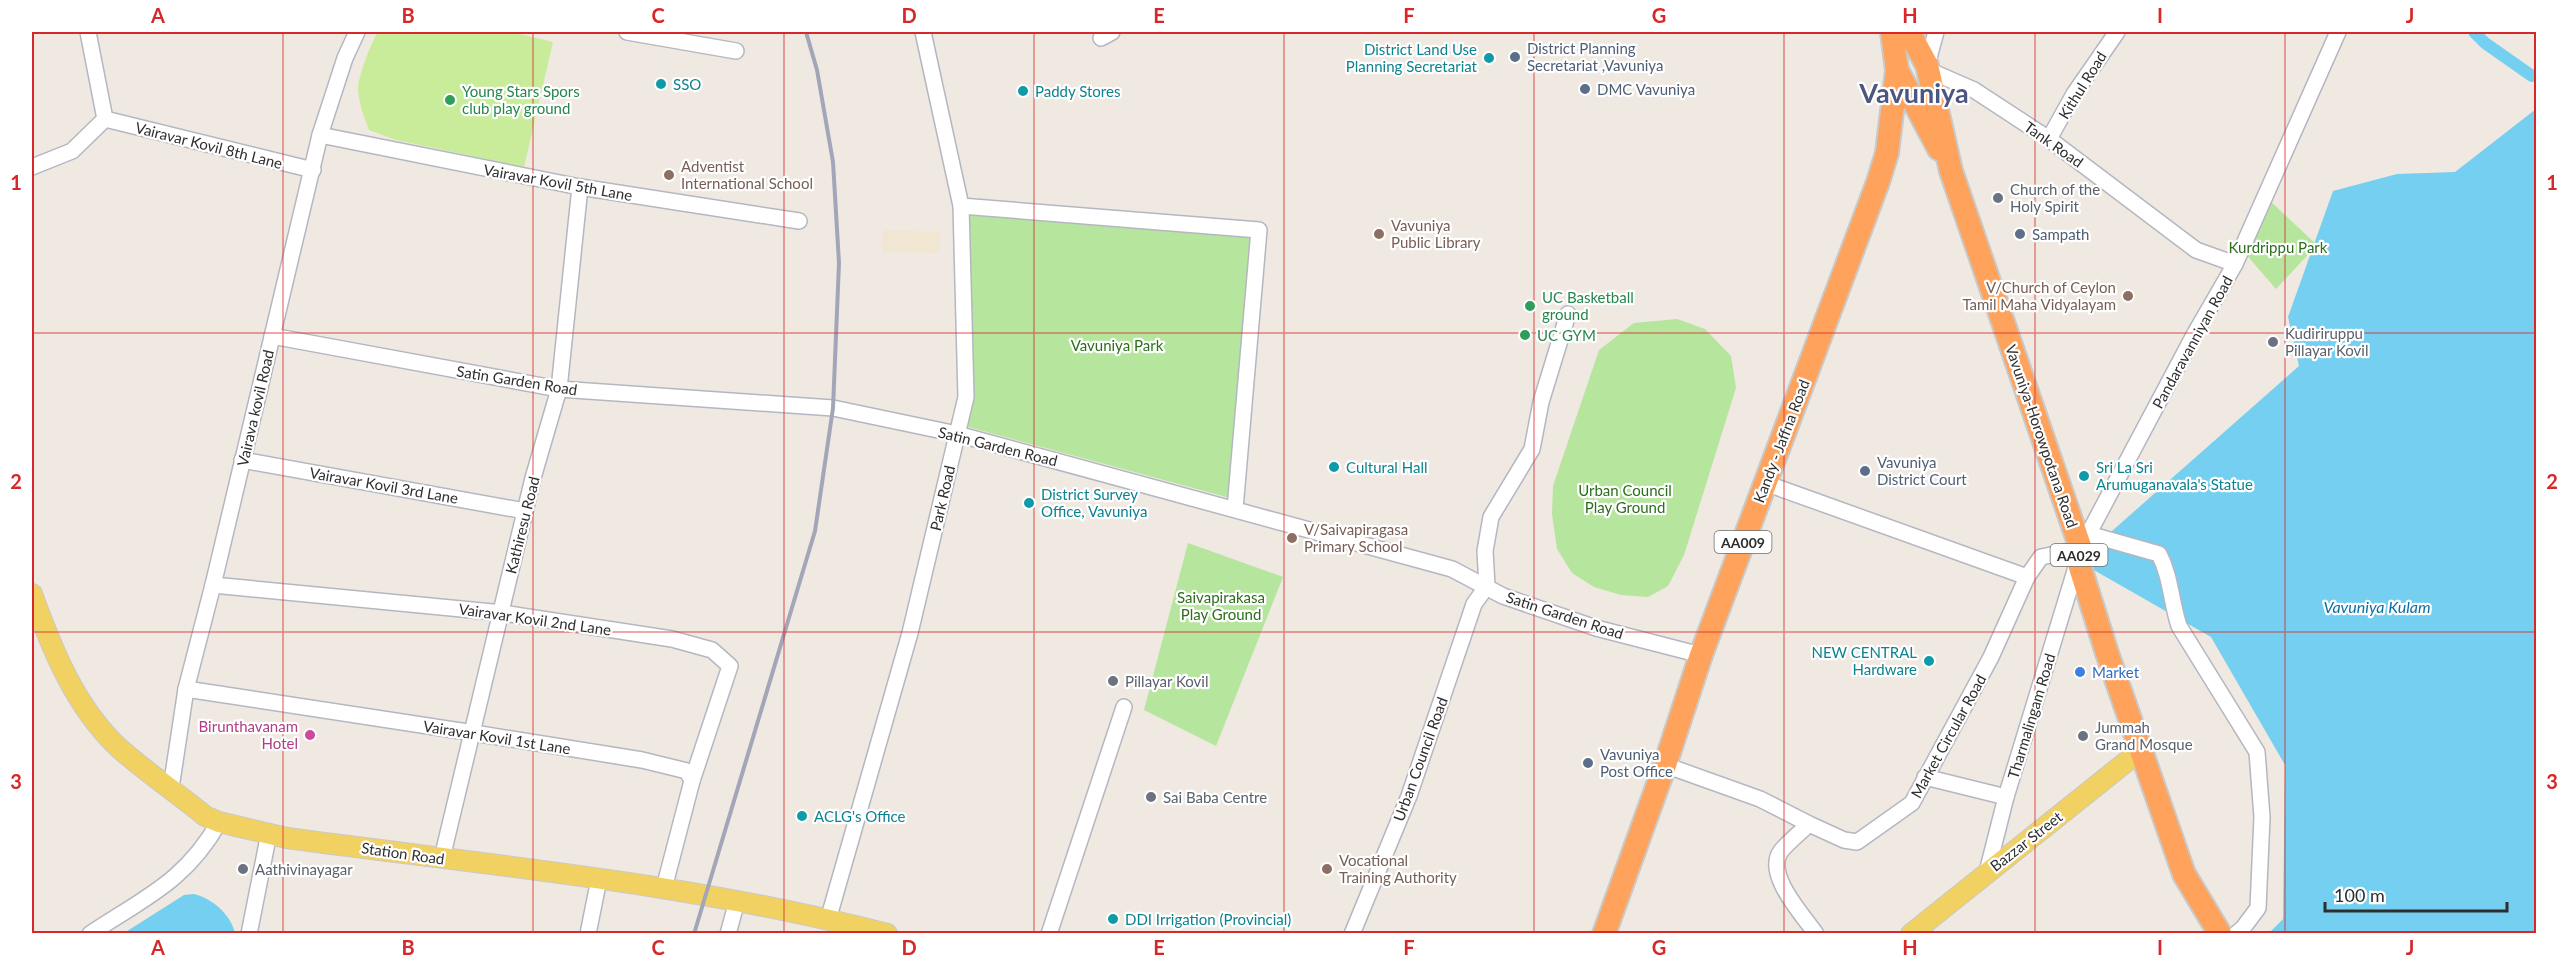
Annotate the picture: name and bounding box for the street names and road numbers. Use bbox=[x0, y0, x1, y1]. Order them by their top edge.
street label: Kithul Road bbox=[2054, 48, 2110, 122]
street label: Tank Road bbox=[2021, 117, 2087, 171]
street label: Vairavar Kovil 8th Lane bbox=[134, 118, 284, 172]
street label: Vairavar Kovil 5th Lane bbox=[482, 160, 634, 204]
street label: Pandaravanniyan Road bbox=[2148, 272, 2236, 412]
street label: Vavuniya-Horowpotana Road bbox=[2002, 342, 2082, 530]
street label: Vairava kovil Road bbox=[233, 348, 277, 468]
street label: Satin Garden Road bbox=[455, 362, 579, 398]
street label: Kandy - Jaffna Road bbox=[1749, 377, 1813, 505]
street label: Satin Garden Road bbox=[937, 422, 1059, 470]
street label: Vairavar Kovil 3rd Lane bbox=[308, 463, 460, 507]
street label: Park Road bbox=[926, 464, 958, 532]
street label: Kathiresu Road bbox=[501, 474, 543, 576]
road number: AA009 bbox=[1714, 531, 1772, 553]
road number: AA029 bbox=[2050, 544, 2108, 566]
street label: Satin Garden Road bbox=[1504, 588, 1626, 642]
street label: Vairavar Kovil 2nd Lane bbox=[458, 599, 613, 639]
street label: Tharmalingam Road bbox=[2003, 651, 2059, 781]
street label: Market Circular Road bbox=[1907, 671, 1989, 801]
street label: Urban Council Road bbox=[1389, 694, 1451, 824]
street label: Vairavar Kovil 1st Lane bbox=[422, 716, 572, 758]
street label: Bazzar Street bbox=[1986, 807, 2066, 875]
street label: Station Road bbox=[360, 838, 446, 868]

